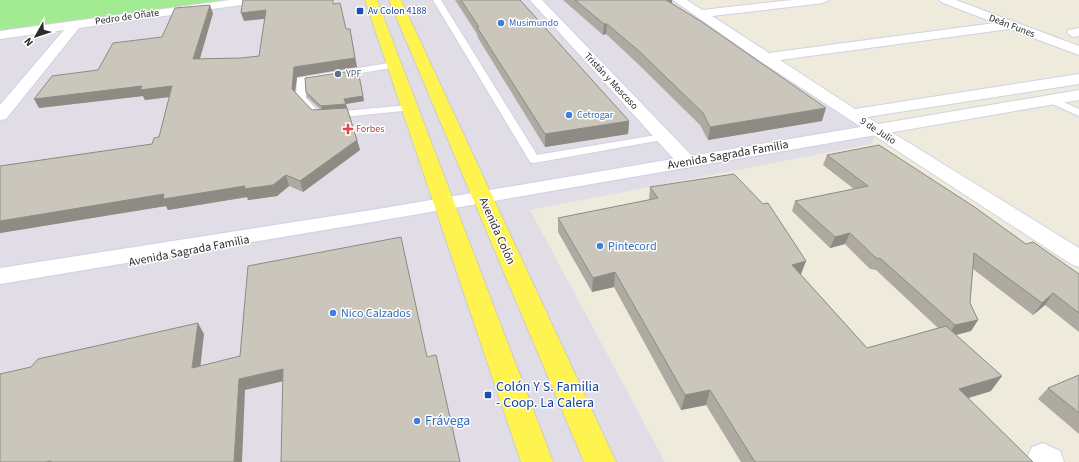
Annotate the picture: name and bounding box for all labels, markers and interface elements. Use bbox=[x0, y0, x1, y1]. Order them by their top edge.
place label: Av Colon 4188 bbox=[368, 4, 427, 18]
street label: Pedro de Oñate bbox=[94, 6, 160, 28]
marker: Av Colon 4188 bbox=[355, 6, 365, 16]
street label: Deán Funes bbox=[987, 11, 1037, 41]
north arrow bbox=[16, 16, 56, 56]
place label: Musimundo bbox=[509, 16, 559, 30]
marker: Musimundo bbox=[496, 18, 506, 28]
text: N bbox=[20, 34, 37, 50]
street label: Tristán y Moscoso bbox=[581, 49, 641, 113]
place label: YPF bbox=[345, 67, 361, 81]
marker: YPF bbox=[333, 69, 343, 79]
place label: Cetrogar bbox=[577, 108, 614, 122]
marker: Cetrogar bbox=[564, 110, 574, 120]
street label: 9 de Julio bbox=[857, 114, 899, 148]
place label: Forbes bbox=[356, 122, 384, 136]
marker: Forbes bbox=[343, 124, 353, 134]
street label: Avenida Sagrada Familia bbox=[666, 136, 790, 174]
street label: Avenida Colón bbox=[475, 195, 519, 267]
street label: Avenida Sagrada Familia bbox=[127, 231, 251, 271]
place label: Pintecord bbox=[608, 238, 657, 255]
marker: Pintecord bbox=[595, 241, 605, 251]
place label: Nico Calzados bbox=[341, 305, 411, 322]
marker: Nico Calzados bbox=[328, 308, 338, 318]
place label: Colón Y S. Familia - Coop. La Calera bbox=[496, 377, 599, 413]
marker: Colón Y S. Familia - Coop. La Calera bbox=[483, 390, 493, 400]
place label: Frávega bbox=[425, 411, 470, 431]
marker: Frávega bbox=[412, 416, 422, 426]

